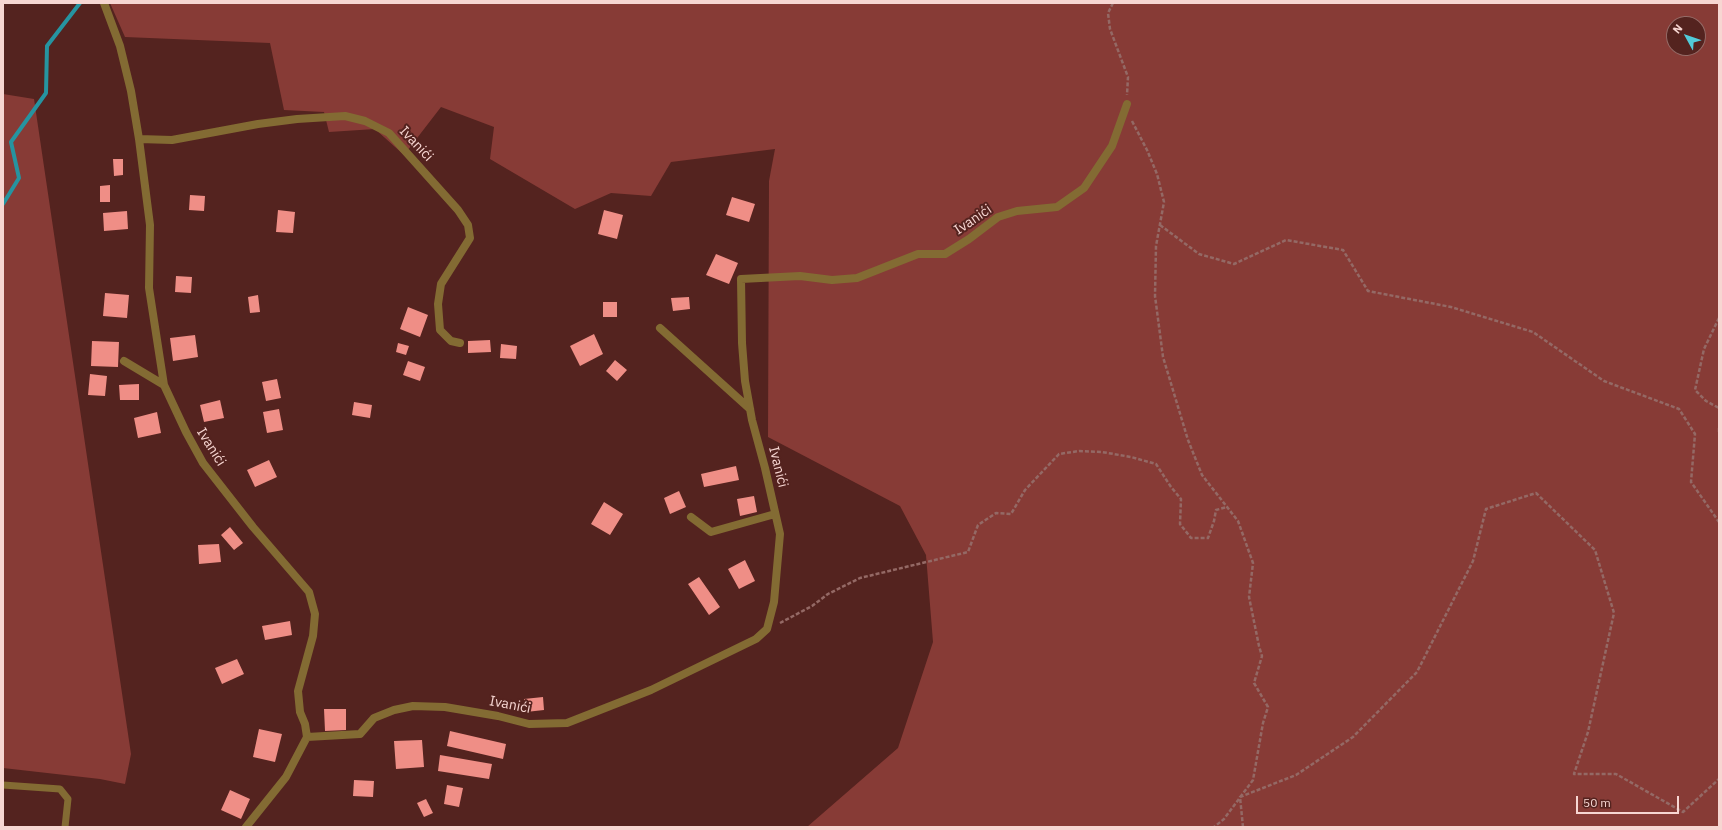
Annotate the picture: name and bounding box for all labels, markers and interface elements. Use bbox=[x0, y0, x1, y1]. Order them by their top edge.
north arrow bbox=[1666, 16, 1706, 56]
text: N bbox=[1670, 21, 1685, 36]
street label: Ivanići bbox=[396, 123, 436, 165]
street label: Ivanići bbox=[951, 201, 995, 239]
street label: Ivanići bbox=[193, 425, 229, 469]
street label: Ivanići bbox=[765, 445, 791, 489]
street label: Ivanići bbox=[488, 693, 532, 717]
scale bar bbox=[1578, 788, 1681, 814]
text: 50 m bbox=[1583, 795, 1611, 810]

